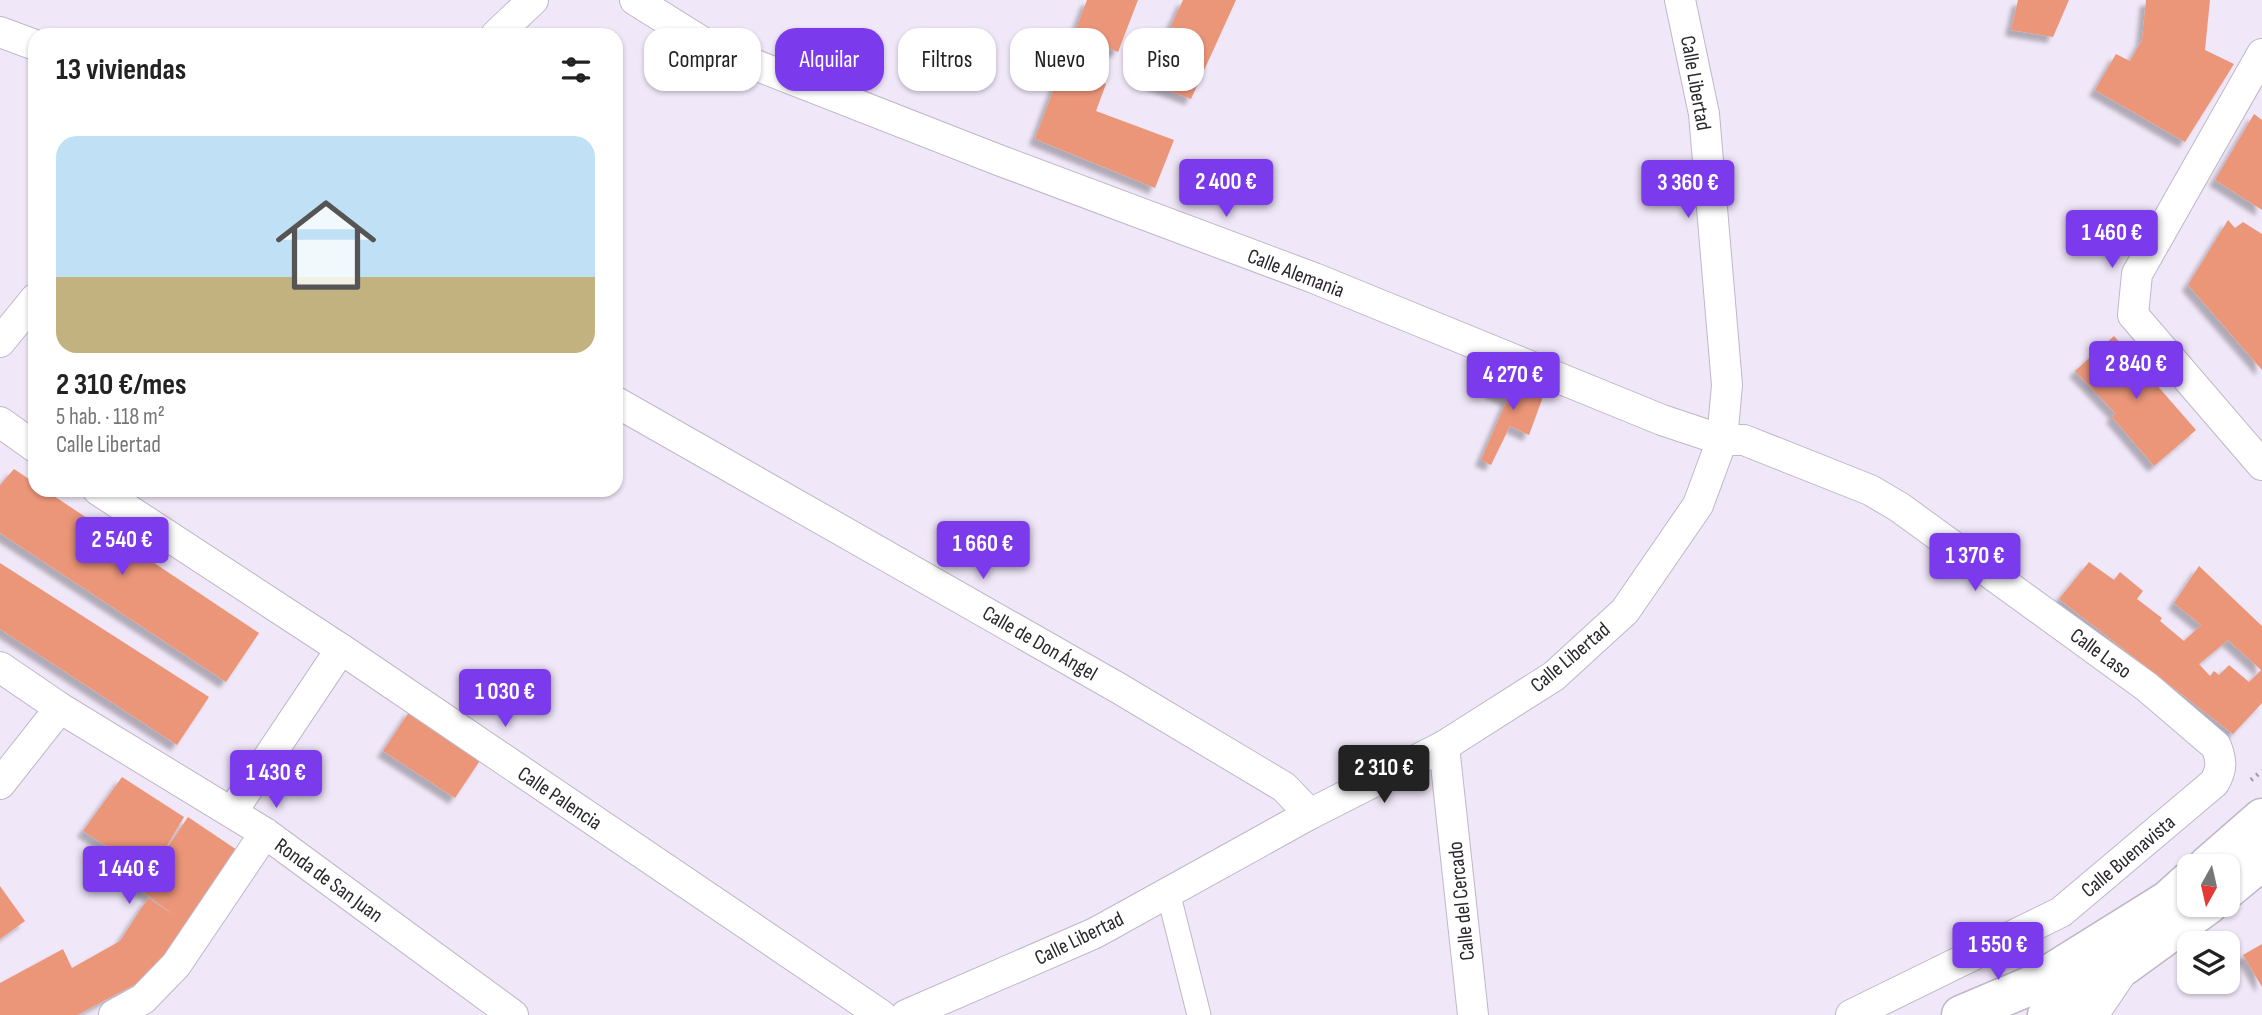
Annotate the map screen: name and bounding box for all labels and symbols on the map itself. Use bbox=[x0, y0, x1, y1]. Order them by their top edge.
street label: Calle Libertad bbox=[1675, 34, 1716, 132]
pin: 2 400 € bbox=[1161, 160, 1291, 219]
pin: 3 360 € bbox=[1623, 160, 1753, 220]
pin: 1 460 € bbox=[2047, 210, 2177, 270]
street label: Calle Alemania bbox=[1244, 244, 1348, 303]
pin: 2 840 € bbox=[2071, 342, 2201, 401]
pin: 4 270 € bbox=[1448, 352, 1578, 412]
pin: 2 540 € bbox=[57, 518, 187, 577]
pin: 1 660 € bbox=[918, 522, 1048, 581]
pin: 1 370 € bbox=[1910, 534, 2040, 593]
street label: Calle de Don Ángel bbox=[978, 600, 1102, 686]
street label: Calle Libertad bbox=[1526, 617, 1615, 698]
street label: Calle Laso bbox=[2065, 623, 2136, 684]
pin: 1 030 € bbox=[440, 670, 570, 729]
pin: 2 310 € bbox=[1319, 746, 1449, 805]
pin: 1 430 € bbox=[211, 750, 341, 810]
street label: Calle Palencia bbox=[513, 761, 606, 836]
street label: Calle Buenavista bbox=[2076, 810, 2180, 903]
street label: Ronda de San Juan bbox=[270, 833, 388, 928]
street label: Calle del Cercado bbox=[1443, 840, 1480, 962]
pin: 1 440 € bbox=[64, 846, 194, 906]
north arrow bbox=[2177, 854, 2240, 917]
street label: Calle Libertad bbox=[1031, 906, 1128, 971]
pin: 1 550 € bbox=[1933, 922, 2063, 982]

